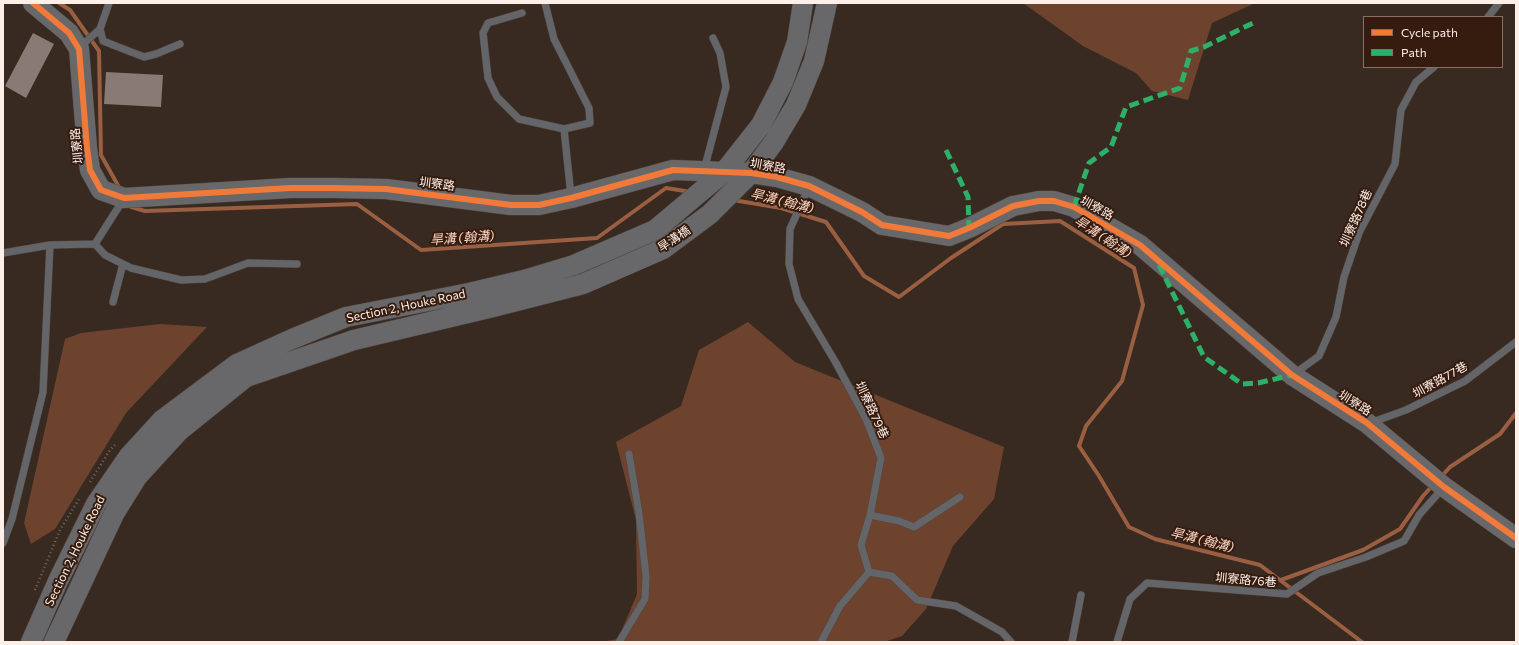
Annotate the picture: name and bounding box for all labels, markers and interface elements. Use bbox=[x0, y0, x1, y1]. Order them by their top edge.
legend bbox=[1363, 16, 1503, 68]
text: Cycle path bbox=[1401, 25, 1458, 39]
text: Path bbox=[1401, 45, 1427, 59]
street label: 圳寮路 bbox=[68, 127, 86, 165]
street label: 圳寮路 bbox=[749, 156, 787, 176]
street label: 圳寮路 bbox=[418, 175, 456, 193]
water label: 旱溝 (翰溝) bbox=[749, 186, 815, 216]
street label: 圳寮路78巷 bbox=[1337, 187, 1375, 249]
street label: 圳寮路 bbox=[1078, 193, 1116, 223]
water label: 旱溝 (翰溝) bbox=[1072, 213, 1134, 261]
street label: 旱溝橋 bbox=[655, 223, 693, 255]
water label: 旱溝 (翰溝) bbox=[429, 228, 495, 248]
street label: Section 2, Houke Road bbox=[345, 286, 467, 326]
street label: 圳寮路77巷 bbox=[1410, 359, 1470, 401]
street label: 圳寮路79巷 bbox=[852, 379, 892, 441]
street label: 圳寮路 bbox=[1336, 387, 1374, 419]
street label: Section 2, Houke Road bbox=[42, 493, 108, 609]
water label: 旱溝 (翰溝) bbox=[1169, 525, 1235, 555]
street label: 圳寮路76巷 bbox=[1215, 570, 1277, 590]

